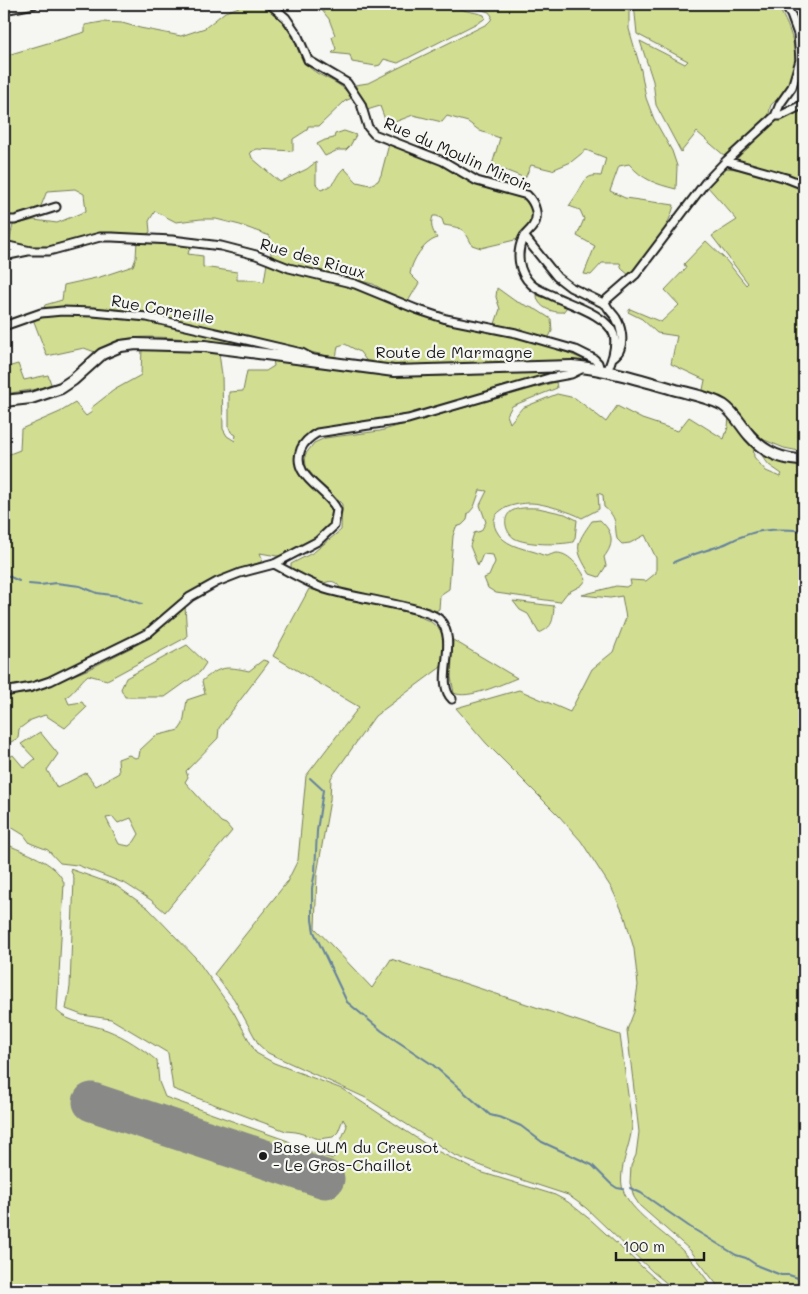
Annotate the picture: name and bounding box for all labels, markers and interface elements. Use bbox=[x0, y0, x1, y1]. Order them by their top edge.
street label: Rue du Moulin Miroir bbox=[381, 111, 536, 196]
street label: Rue des Riaux bbox=[258, 232, 368, 283]
street label: Rue Corneille bbox=[110, 289, 216, 328]
street label: Route de Marmagne bbox=[375, 341, 533, 362]
place label: Base ULM du Creusot - Le Gros-Chaillot bbox=[273, 1136, 439, 1175]
marker: Base ULM du Creusot - Le Gros-Chaillot bbox=[257, 1150, 269, 1162]
scale bar bbox=[616, 1229, 703, 1261]
text: 100 m bbox=[623, 1236, 665, 1256]

